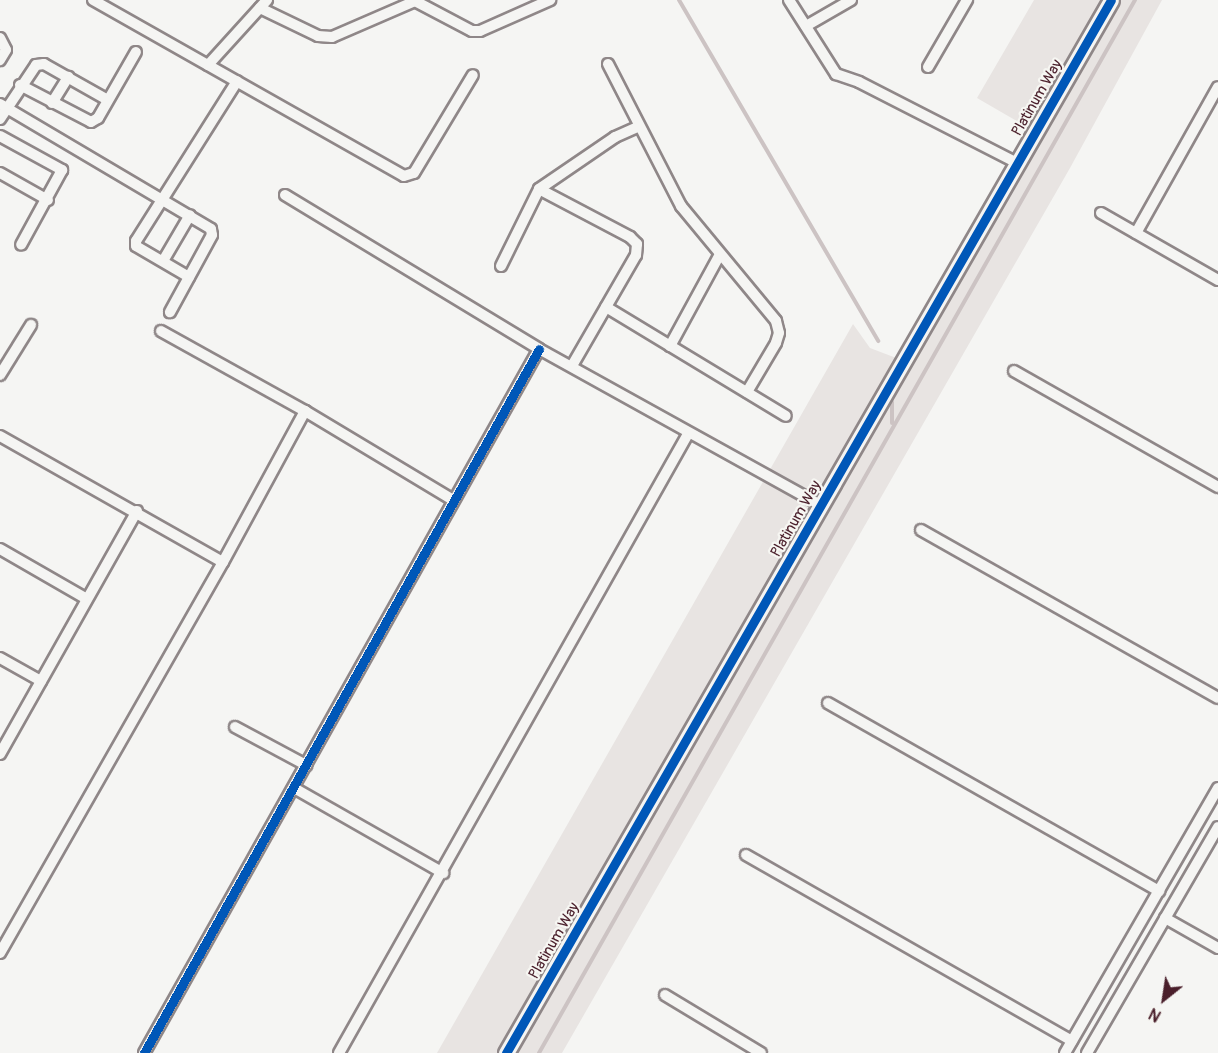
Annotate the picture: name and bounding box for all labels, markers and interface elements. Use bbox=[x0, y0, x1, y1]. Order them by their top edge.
street label: Platinum Way bbox=[1008, 57, 1066, 139]
street label: Platinum Way bbox=[767, 478, 825, 560]
street label: Platinum Way bbox=[525, 900, 583, 982]
north arrow bbox=[1134, 969, 1194, 1029]
text: N bbox=[1145, 1003, 1165, 1026]

